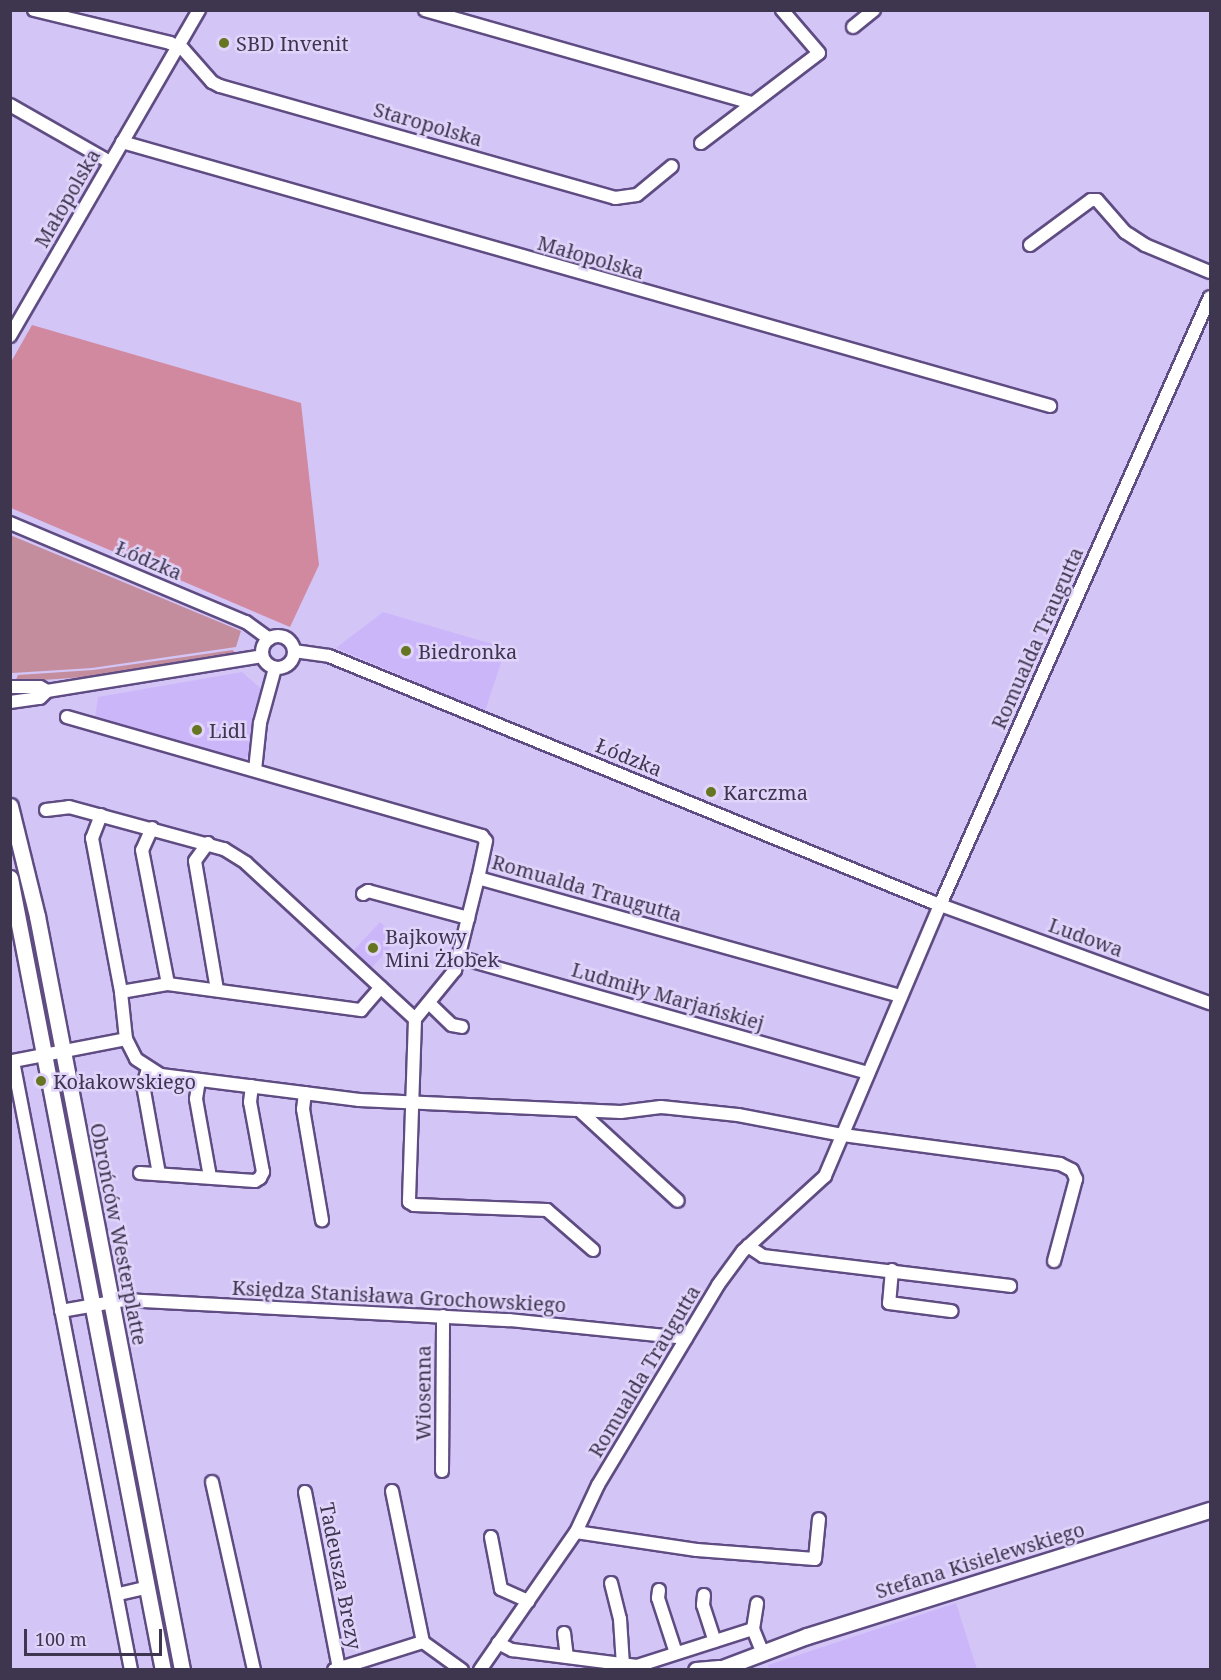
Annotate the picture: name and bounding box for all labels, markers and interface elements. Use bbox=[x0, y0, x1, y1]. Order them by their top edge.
place label: SBD Invenit bbox=[236, 31, 349, 55]
marker: SBD Invenit bbox=[217, 36, 231, 50]
street label: Staropolska bbox=[371, 97, 485, 151]
street label: Małopolska bbox=[29, 144, 105, 252]
street label: Małopolska bbox=[535, 230, 647, 284]
street label: Łódzka bbox=[112, 535, 186, 585]
street label: Romualda Traugutta bbox=[986, 543, 1088, 733]
place label: Biedronka bbox=[418, 639, 517, 663]
marker: Biedronka bbox=[399, 644, 413, 658]
place label: Lidl bbox=[209, 718, 246, 742]
marker: Lidl bbox=[190, 723, 204, 737]
street label: Łódzka bbox=[592, 733, 666, 781]
place label: Karczma bbox=[723, 780, 808, 804]
marker: Karczma bbox=[704, 785, 718, 799]
street label: Romualda Traugutta bbox=[489, 849, 685, 927]
street label: Ludowa bbox=[1045, 912, 1127, 962]
place label: Bajkowy Mini Żłobek bbox=[385, 924, 499, 971]
marker: Bajkowy Mini Żłobek bbox=[366, 941, 380, 955]
street label: Ludmiły Marjańskiej bbox=[569, 957, 767, 1035]
place label: Kołakowskiego bbox=[53, 1069, 196, 1093]
marker: Kołakowskiego bbox=[34, 1074, 48, 1088]
street label: Obrońców Westerplatte bbox=[86, 1121, 152, 1347]
street label: Księdza Stanisława Grochowskiego bbox=[231, 1275, 567, 1317]
street label: Romualda Traugutta bbox=[583, 1281, 705, 1461]
street label: Wiosenna bbox=[411, 1345, 435, 1441]
street label: Tadeusza Brezy bbox=[315, 1501, 367, 1651]
street label: Stefana Kisielewskiego bbox=[873, 1517, 1087, 1603]
scale bar bbox=[27, 1617, 165, 1655]
text: 100 m bbox=[35, 1627, 87, 1651]

